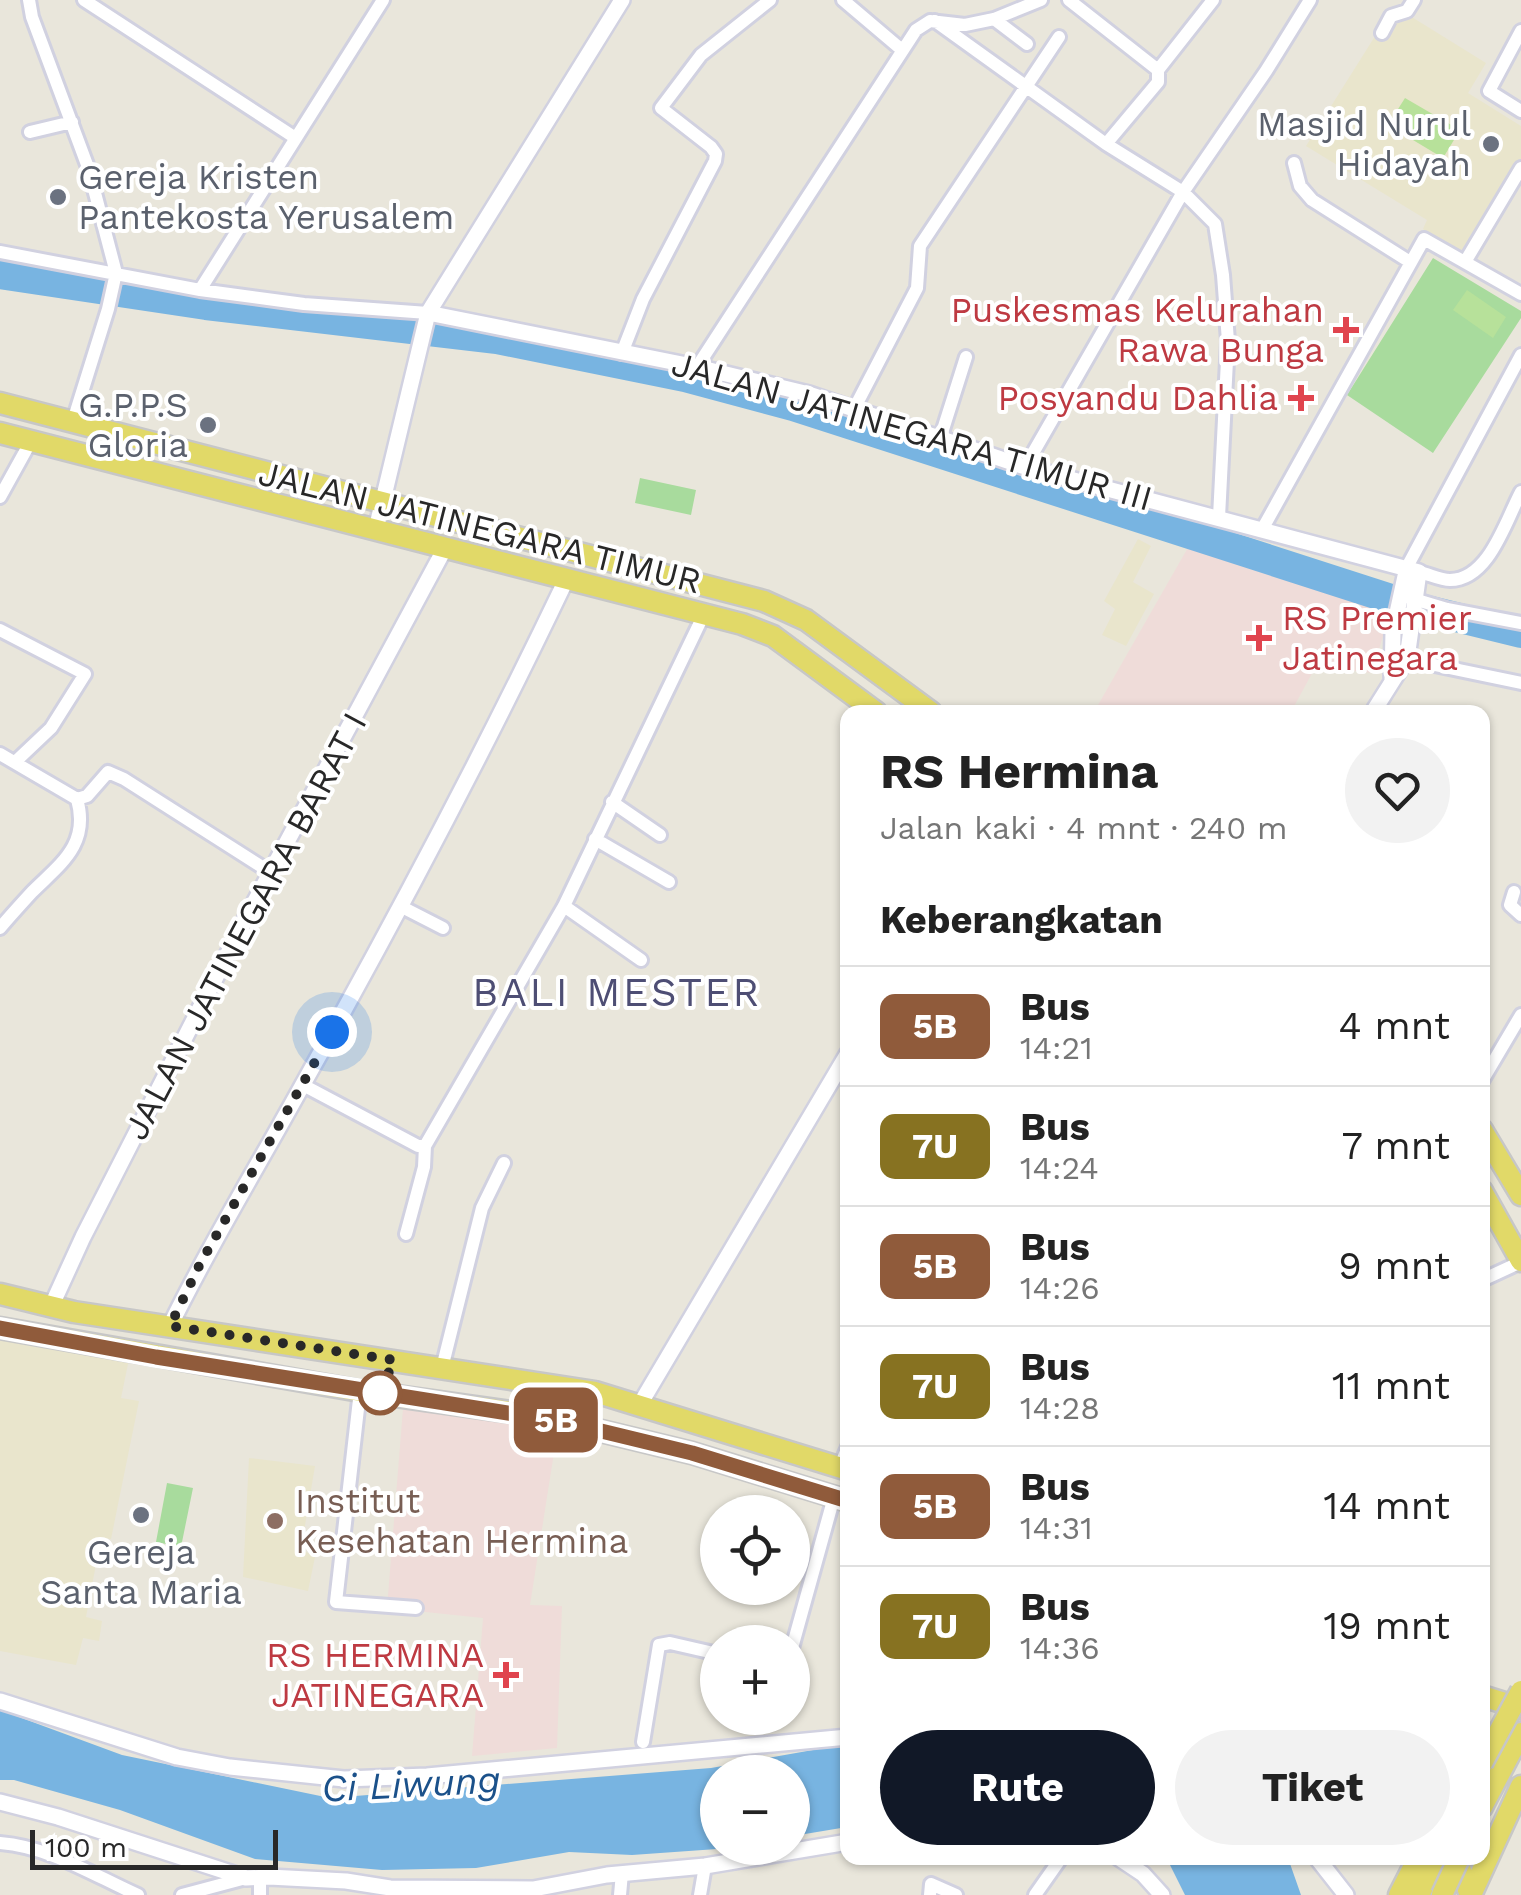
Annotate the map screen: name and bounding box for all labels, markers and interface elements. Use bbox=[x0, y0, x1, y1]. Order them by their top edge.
place label: Masjid Nurul Hidayah bbox=[1257, 103, 1471, 185]
marker: Masjid Nurul Hidayah bbox=[1480, 133, 1502, 155]
place label: Gereja Kristen Pantekosta Yerusalem bbox=[78, 156, 454, 238]
marker: Gereja Kristen Pantekosta Yerusalem bbox=[47, 186, 69, 208]
place label: Puskesmas Kelurahan Rawa Bunga bbox=[950, 289, 1324, 371]
marker: Puskesmas Kelurahan Rawa Bunga bbox=[1333, 317, 1359, 343]
street label: JALAN JATINEGARA TIMUR III bbox=[667, 342, 1157, 520]
place label: Posyandu Dahlia bbox=[997, 377, 1278, 419]
place label: G.P.P.S Gloria bbox=[78, 384, 188, 466]
marker: Posyandu Dahlia bbox=[1288, 385, 1314, 411]
marker: G.P.P.S Gloria bbox=[197, 414, 219, 436]
street label: JALAN JATINEGARA TIMUR bbox=[254, 452, 706, 602]
place label: RS Premier Jatinegara bbox=[1282, 597, 1472, 679]
marker: RS Premier Jatinegara bbox=[1246, 625, 1272, 651]
street label: JALAN JATINEGARA BARAT I bbox=[114, 705, 376, 1147]
button: heart bbox=[1345, 738, 1450, 843]
text: RS Hermina bbox=[880, 743, 1158, 800]
text: Jalan kaki · 4 mnt · 240 m bbox=[880, 809, 1288, 847]
text: Keberangkatan bbox=[880, 898, 1163, 942]
district label: BALI MESTER bbox=[472, 969, 762, 1016]
text: Bus bbox=[1020, 985, 1090, 1029]
text: 4 mnt bbox=[1338, 1004, 1450, 1048]
text: 5B bbox=[913, 1005, 957, 1047]
your location bbox=[307, 1007, 357, 1057]
text: 14:21 bbox=[1020, 1029, 1093, 1067]
text: Bus bbox=[1020, 1105, 1090, 1149]
text: 7 mnt bbox=[1341, 1124, 1450, 1168]
text: 7U bbox=[912, 1125, 958, 1167]
text: 14:24 bbox=[1020, 1149, 1099, 1187]
text: Bus bbox=[1020, 1225, 1090, 1269]
text: 9 mnt bbox=[1338, 1244, 1450, 1288]
text: 5B bbox=[913, 1245, 957, 1287]
text: 14:26 bbox=[1020, 1269, 1100, 1307]
text: Bus bbox=[1020, 1345, 1090, 1389]
text: 11 mnt bbox=[1332, 1364, 1450, 1408]
text: 7U bbox=[912, 1365, 958, 1407]
unlabelled marker bbox=[359, 1372, 401, 1414]
line badge: 5B bbox=[511, 1388, 601, 1452]
text: 14:28 bbox=[1020, 1389, 1100, 1427]
text: 5B bbox=[534, 1399, 578, 1441]
text: Bus bbox=[1020, 1465, 1090, 1509]
place label: Institut Kesehatan Hermina bbox=[295, 1480, 628, 1562]
text: 14 mnt bbox=[1324, 1484, 1450, 1528]
text: 5B bbox=[913, 1485, 957, 1527]
map controls bbox=[700, 1495, 810, 1865]
button: locate bbox=[700, 1495, 810, 1605]
marker: Gereja Santa Maria bbox=[130, 1504, 152, 1526]
text: 14:31 bbox=[1020, 1509, 1093, 1547]
marker: Institut Kesehatan Hermina bbox=[264, 1510, 286, 1532]
place label: Gereja Santa Maria bbox=[40, 1531, 242, 1613]
text: Bus bbox=[1020, 1585, 1090, 1629]
text: 19 mnt bbox=[1323, 1604, 1450, 1648]
text: 7U bbox=[912, 1605, 958, 1647]
button: + bbox=[700, 1625, 810, 1735]
text: 14:36 bbox=[1020, 1629, 1100, 1667]
place label: RS HERMINA JATINEGARA bbox=[266, 1634, 484, 1716]
marker: RS HERMINA JATINEGARA bbox=[493, 1662, 519, 1688]
button: Rute bbox=[880, 1730, 1155, 1845]
button: Tiket bbox=[1175, 1730, 1450, 1845]
button: − bbox=[700, 1755, 810, 1865]
water label: Ci Liwung bbox=[320, 1757, 502, 1811]
scale bar bbox=[30, 1825, 278, 1870]
text: 100 m bbox=[45, 1831, 127, 1864]

